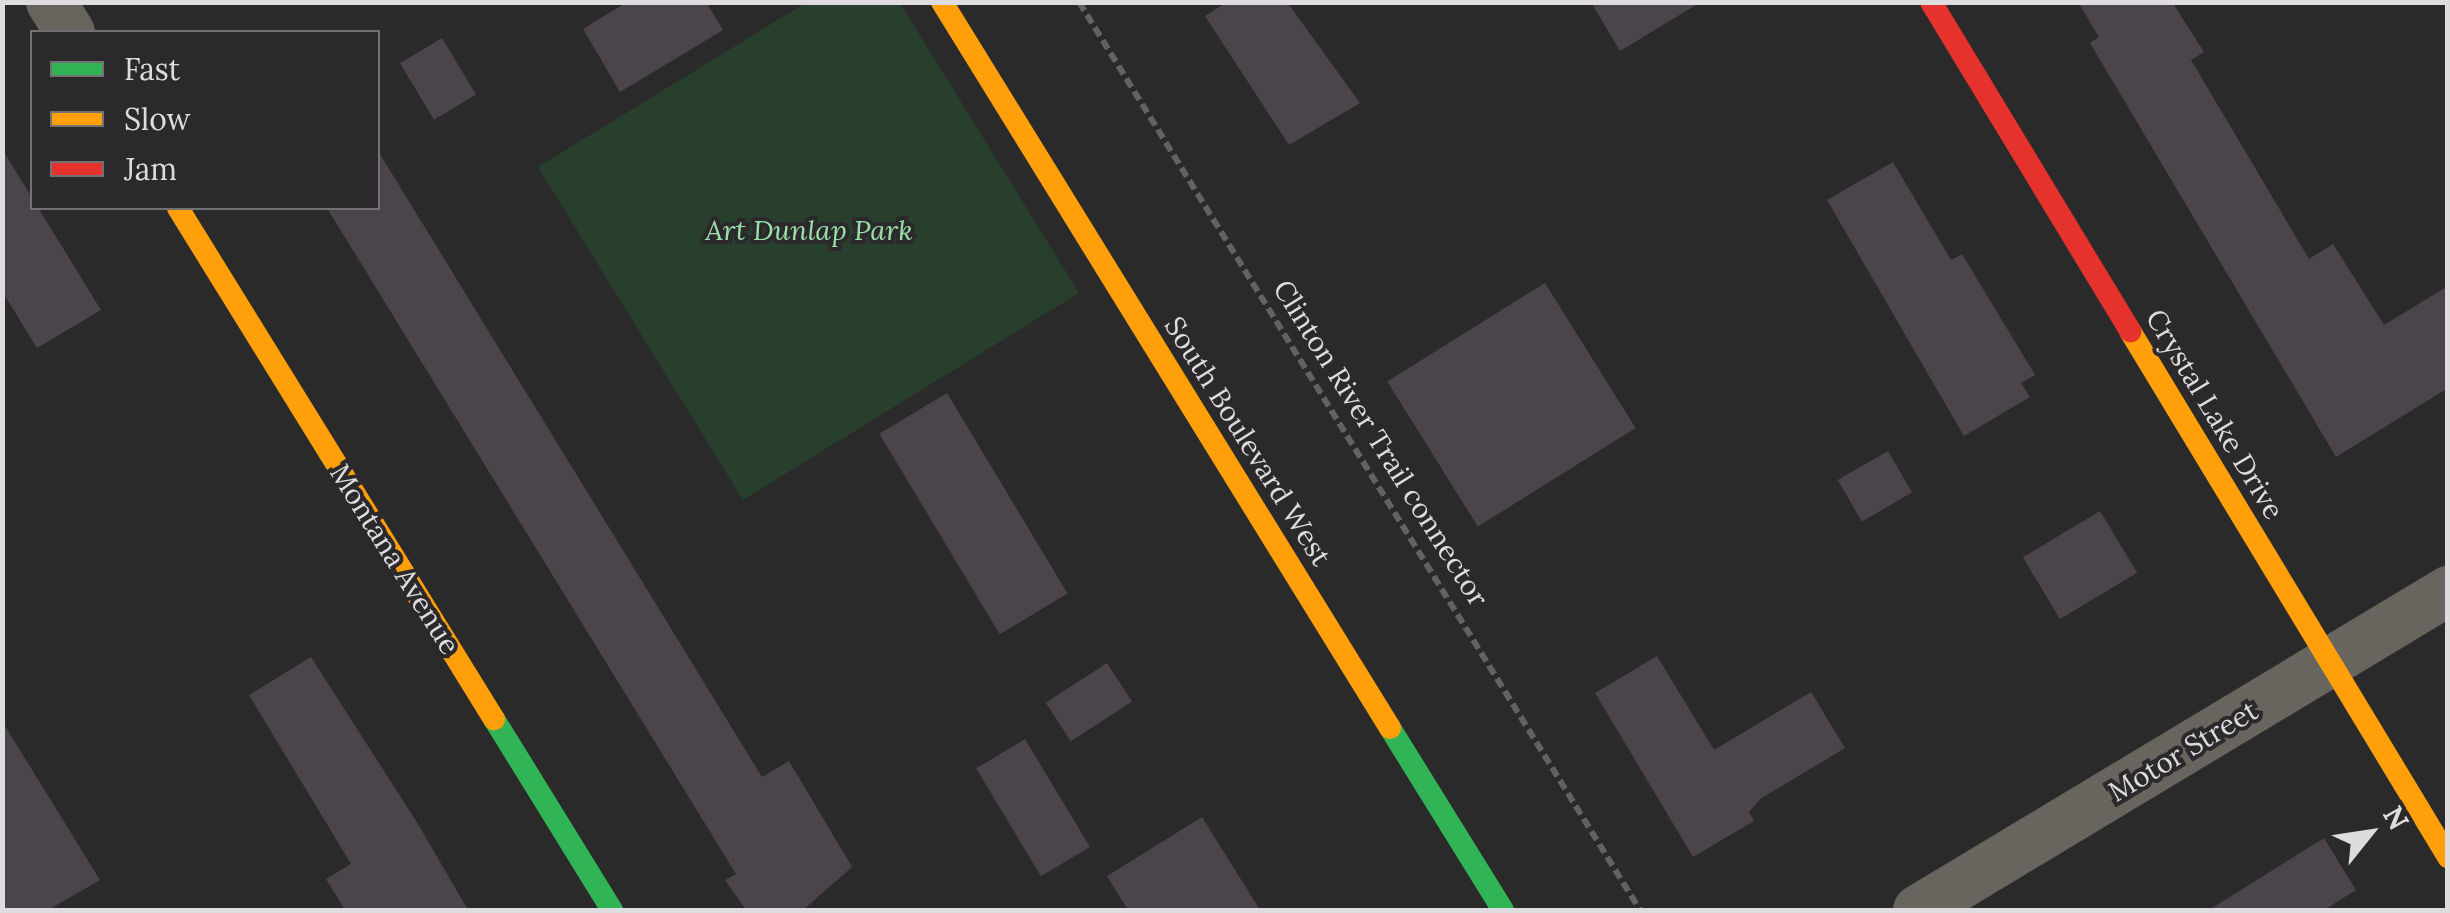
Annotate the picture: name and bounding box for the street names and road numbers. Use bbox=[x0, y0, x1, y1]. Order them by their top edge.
street label: Clinton River Trail connector bbox=[1266, 274, 1496, 612]
street label: Crystal Lake Drive bbox=[2139, 303, 2291, 525]
street label: South Boulevard West bbox=[1158, 310, 1338, 572]
street label: Montana Avenue bbox=[323, 458, 467, 660]
street label: Motor Street bbox=[2102, 693, 2264, 809]

